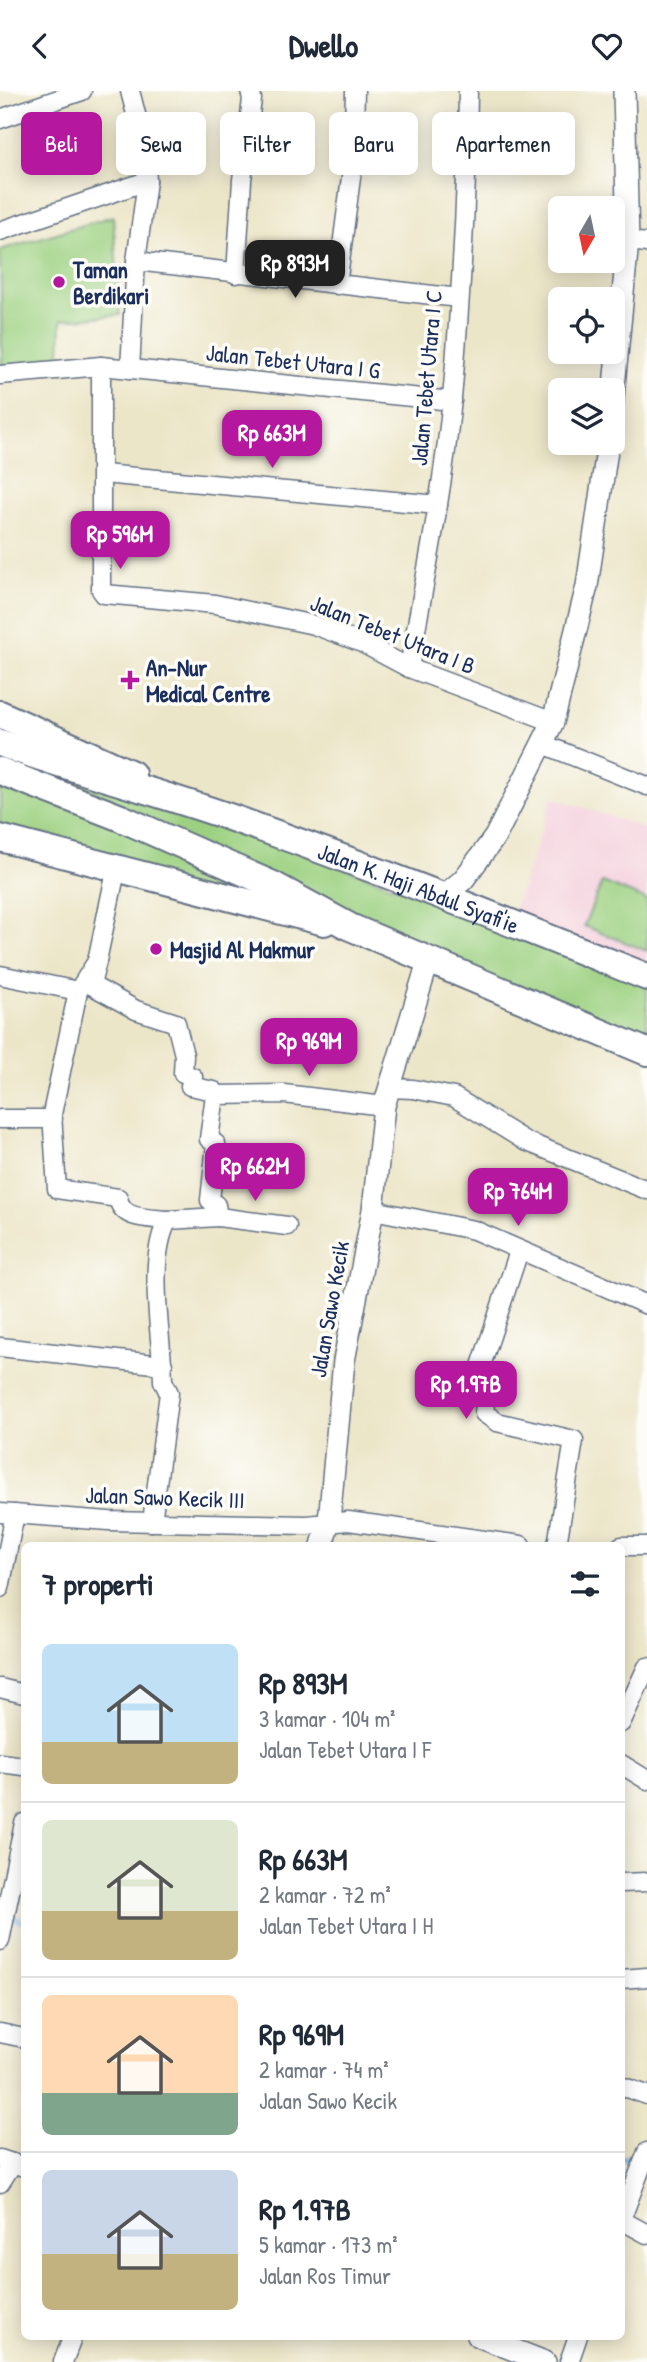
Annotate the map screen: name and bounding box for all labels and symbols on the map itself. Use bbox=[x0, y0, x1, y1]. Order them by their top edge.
north arrow bbox=[548, 196, 625, 273]
pin: Rp 893M bbox=[230, 241, 360, 300]
place label: Taman Berdikari bbox=[72, 254, 149, 311]
marker: Taman Berdikari bbox=[51, 274, 67, 290]
street label: Jalan Tebet Utara I C bbox=[403, 289, 449, 467]
street label: Jalan Tebet Utara I G bbox=[205, 336, 381, 386]
pin: Rp 663M bbox=[207, 411, 337, 470]
pin: Rp 596M bbox=[55, 511, 185, 571]
street label: Jalan Tebet Utara I B bbox=[306, 587, 480, 681]
place label: An-Nur Medical Centre bbox=[146, 652, 271, 709]
marker: An-Nur Medical Centre bbox=[120, 670, 140, 690]
street label: Jalan K. Haji Abdul Syafi'ie bbox=[314, 835, 524, 940]
place label: Masjid Al Makmur bbox=[170, 934, 315, 965]
marker: Masjid Al Makmur bbox=[148, 941, 164, 957]
pin: Rp 969M bbox=[244, 1019, 374, 1078]
pin: Rp 662M bbox=[190, 1143, 320, 1203]
pin: Rp 764M bbox=[453, 1169, 583, 1228]
street label: Jalan Sawo Kecik bbox=[302, 1238, 356, 1380]
pin: Rp 1.97B bbox=[394, 1361, 538, 1421]
street label: Jalan Sawo Kecik III bbox=[85, 1479, 245, 1515]

